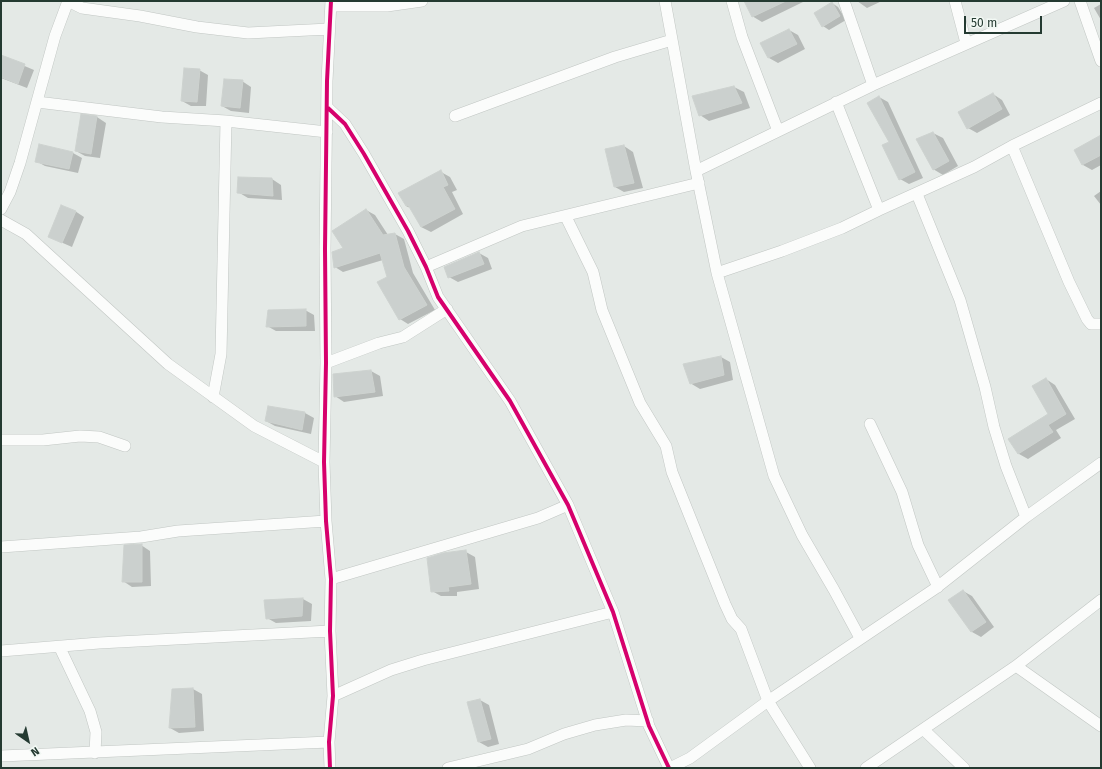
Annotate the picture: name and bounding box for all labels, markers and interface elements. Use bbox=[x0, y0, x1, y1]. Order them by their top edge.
scale bar bbox=[966, 8, 1044, 34]
text: 50 m bbox=[971, 16, 997, 30]
north arrow bbox=[8, 721, 48, 761]
text: N bbox=[28, 744, 42, 759]

